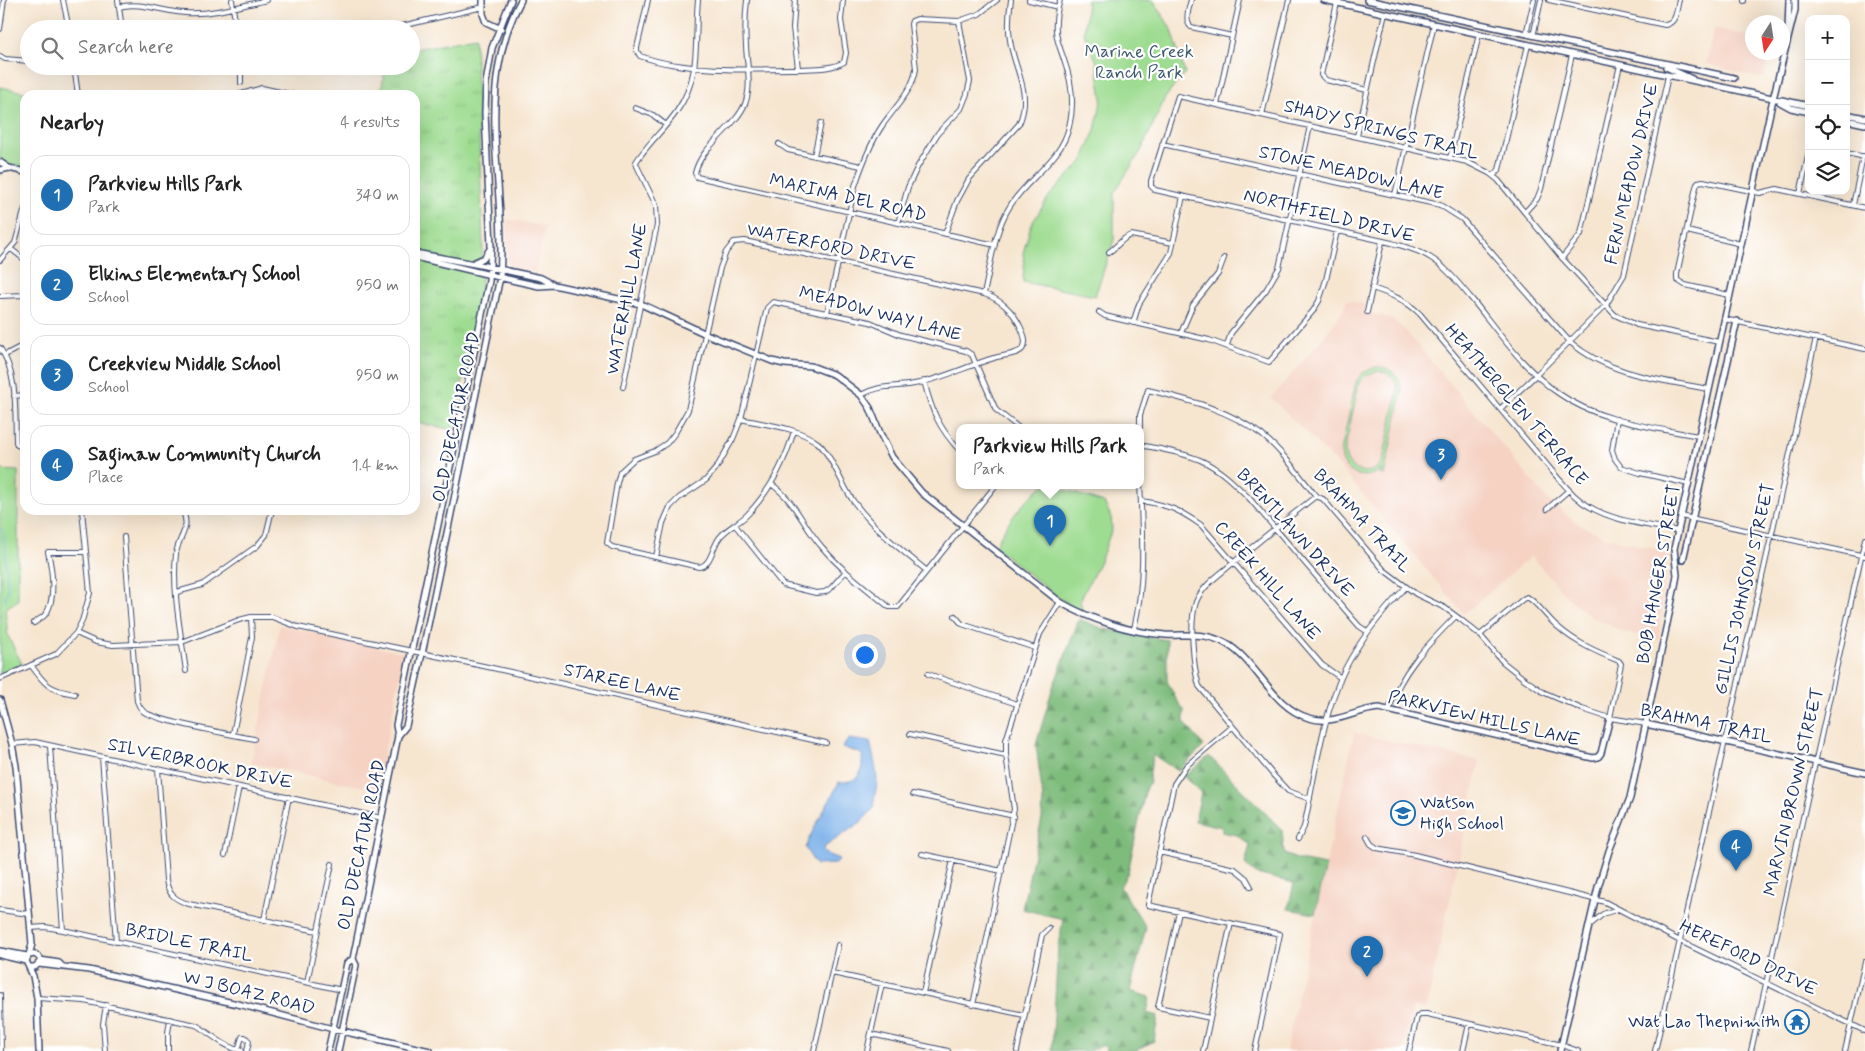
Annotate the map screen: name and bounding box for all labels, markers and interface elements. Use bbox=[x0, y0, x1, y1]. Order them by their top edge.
north arrow bbox=[1745, 15, 1790, 60]
map controls bbox=[1805, 15, 1850, 195]
button: + bbox=[1805, 15, 1850, 60]
search box bbox=[20, 20, 420, 75]
icon: search bbox=[38, 34, 66, 62]
text: Search here bbox=[78, 35, 174, 60]
park label: Marine Creek Ranch Park bbox=[1084, 40, 1194, 85]
button: − bbox=[1805, 60, 1850, 105]
street label: FERN MEADOW DRIVE bbox=[1599, 81, 1665, 267]
street label: SHADY SPRINGS TRAIL bbox=[1281, 94, 1481, 166]
button: locate bbox=[1805, 105, 1850, 150]
text: Nearby bbox=[40, 109, 104, 137]
text: 4 results bbox=[340, 112, 400, 133]
street label: STONE MEADOW LANE bbox=[1256, 140, 1446, 206]
button: layers bbox=[1805, 150, 1850, 195]
street label: MARINA DEL ROAD bbox=[767, 168, 929, 228]
text: Parkview Hills Park bbox=[88, 172, 242, 197]
street label: NORTHFIELD DRIVE bbox=[1241, 183, 1417, 249]
text: 1 bbox=[53, 185, 61, 206]
text: 340 m bbox=[355, 185, 399, 206]
text: Park bbox=[88, 197, 120, 218]
street label: WATERFORD DRIVE bbox=[744, 217, 918, 277]
street label: WATERHILL LANE bbox=[601, 221, 654, 377]
text: Elkins Elementary School bbox=[88, 262, 300, 287]
text: 2 bbox=[53, 275, 61, 296]
text: 950 m bbox=[356, 275, 399, 296]
street label: MEADOW WAY LANE bbox=[796, 281, 964, 347]
text: School bbox=[88, 287, 129, 308]
street label: HEATHERGLEN TERRACE bbox=[1439, 319, 1593, 491]
street label: OLD DECATUR ROAD bbox=[427, 330, 487, 504]
text: Creekview Middle School bbox=[88, 352, 281, 377]
text: 3 bbox=[53, 365, 61, 386]
text: 950 m bbox=[356, 365, 399, 386]
text: School bbox=[88, 377, 129, 398]
popup bbox=[956, 424, 1144, 489]
text: Parkview Hills Park bbox=[973, 434, 1127, 459]
pin: 3 bbox=[1425, 439, 1457, 480]
text: Saginaw Community Church bbox=[88, 442, 321, 467]
text: 4 bbox=[52, 455, 62, 476]
text: 1.4 km bbox=[352, 455, 399, 476]
text: Park bbox=[973, 459, 1005, 480]
street label: BRENTLAWN DRIVE bbox=[1231, 464, 1359, 603]
street label: BRAHMA TRAIL bbox=[1308, 464, 1416, 578]
text: Place bbox=[88, 467, 123, 488]
street label: GILLIS JOHNSON STREET bbox=[1709, 481, 1781, 697]
street label: BOB HANGER STREET bbox=[1631, 482, 1687, 666]
pin: 1 bbox=[1034, 505, 1066, 546]
street label: CREEK HILL LANE bbox=[1208, 516, 1326, 646]
your location bbox=[852, 642, 878, 668]
street label: STAREE LANE bbox=[561, 658, 683, 708]
street label: PARKVIEW HILLS LANE bbox=[1386, 685, 1583, 753]
street label: MARVIN BROWN STREET bbox=[1758, 685, 1830, 899]
street label: BRAHMA TRAIL bbox=[1638, 698, 1774, 750]
street label: SILVERBROOK DRIVE bbox=[106, 733, 295, 795]
street label: OLD DECATUR ROAD bbox=[332, 758, 392, 932]
place label: Watson High School bbox=[1420, 791, 1504, 838]
school or university icon: Watson High School bbox=[1390, 800, 1416, 826]
pin: 4 bbox=[1720, 830, 1752, 871]
street label: HEREFORD DRIVE bbox=[1675, 914, 1821, 1002]
street label: BRIDLE TRAIL bbox=[123, 918, 255, 968]
pin: 2 bbox=[1351, 936, 1383, 977]
street label: W J BOAZ ROAD bbox=[181, 965, 317, 1021]
temple icon: Wat Lao Thepnimith bbox=[1784, 1009, 1810, 1035]
place label: Wat Lao Thepnimith bbox=[1628, 1010, 1780, 1034]

